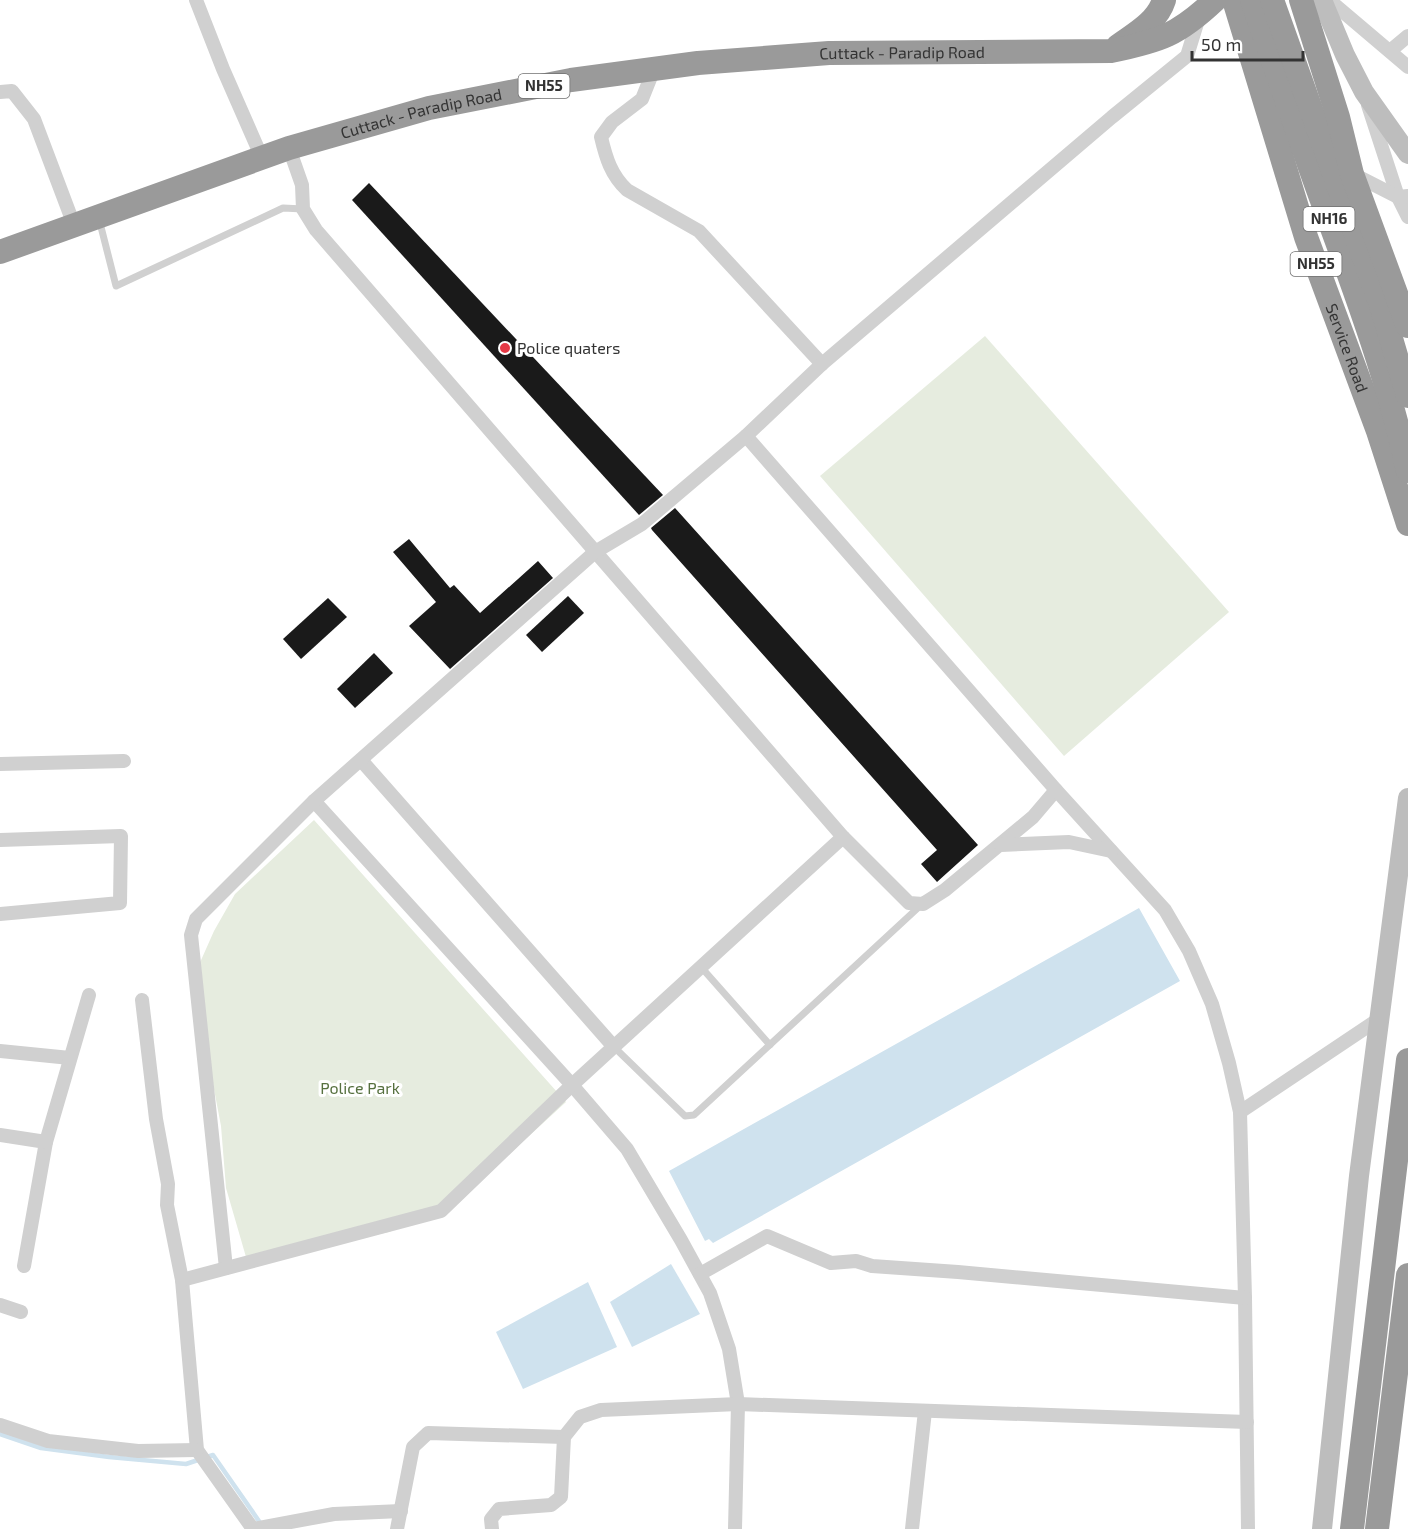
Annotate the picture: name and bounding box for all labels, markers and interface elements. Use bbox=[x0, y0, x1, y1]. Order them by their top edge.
scale bar bbox=[1192, 24, 1303, 62]
text: 50 m bbox=[1201, 33, 1241, 55]
street label: Cuttack - Paradip Road bbox=[818, 42, 985, 63]
road number: NH55 bbox=[518, 74, 570, 98]
street label: Cuttack - Paradip Road bbox=[338, 84, 503, 142]
road number: NH16 bbox=[1304, 207, 1354, 231]
road number: NH55 bbox=[1290, 252, 1342, 276]
street label: Service Road bbox=[1323, 301, 1373, 395]
place label: Police quaters bbox=[517, 338, 620, 357]
marker: Police quaters bbox=[498, 341, 512, 355]
park label: Police Park bbox=[320, 1078, 400, 1097]

